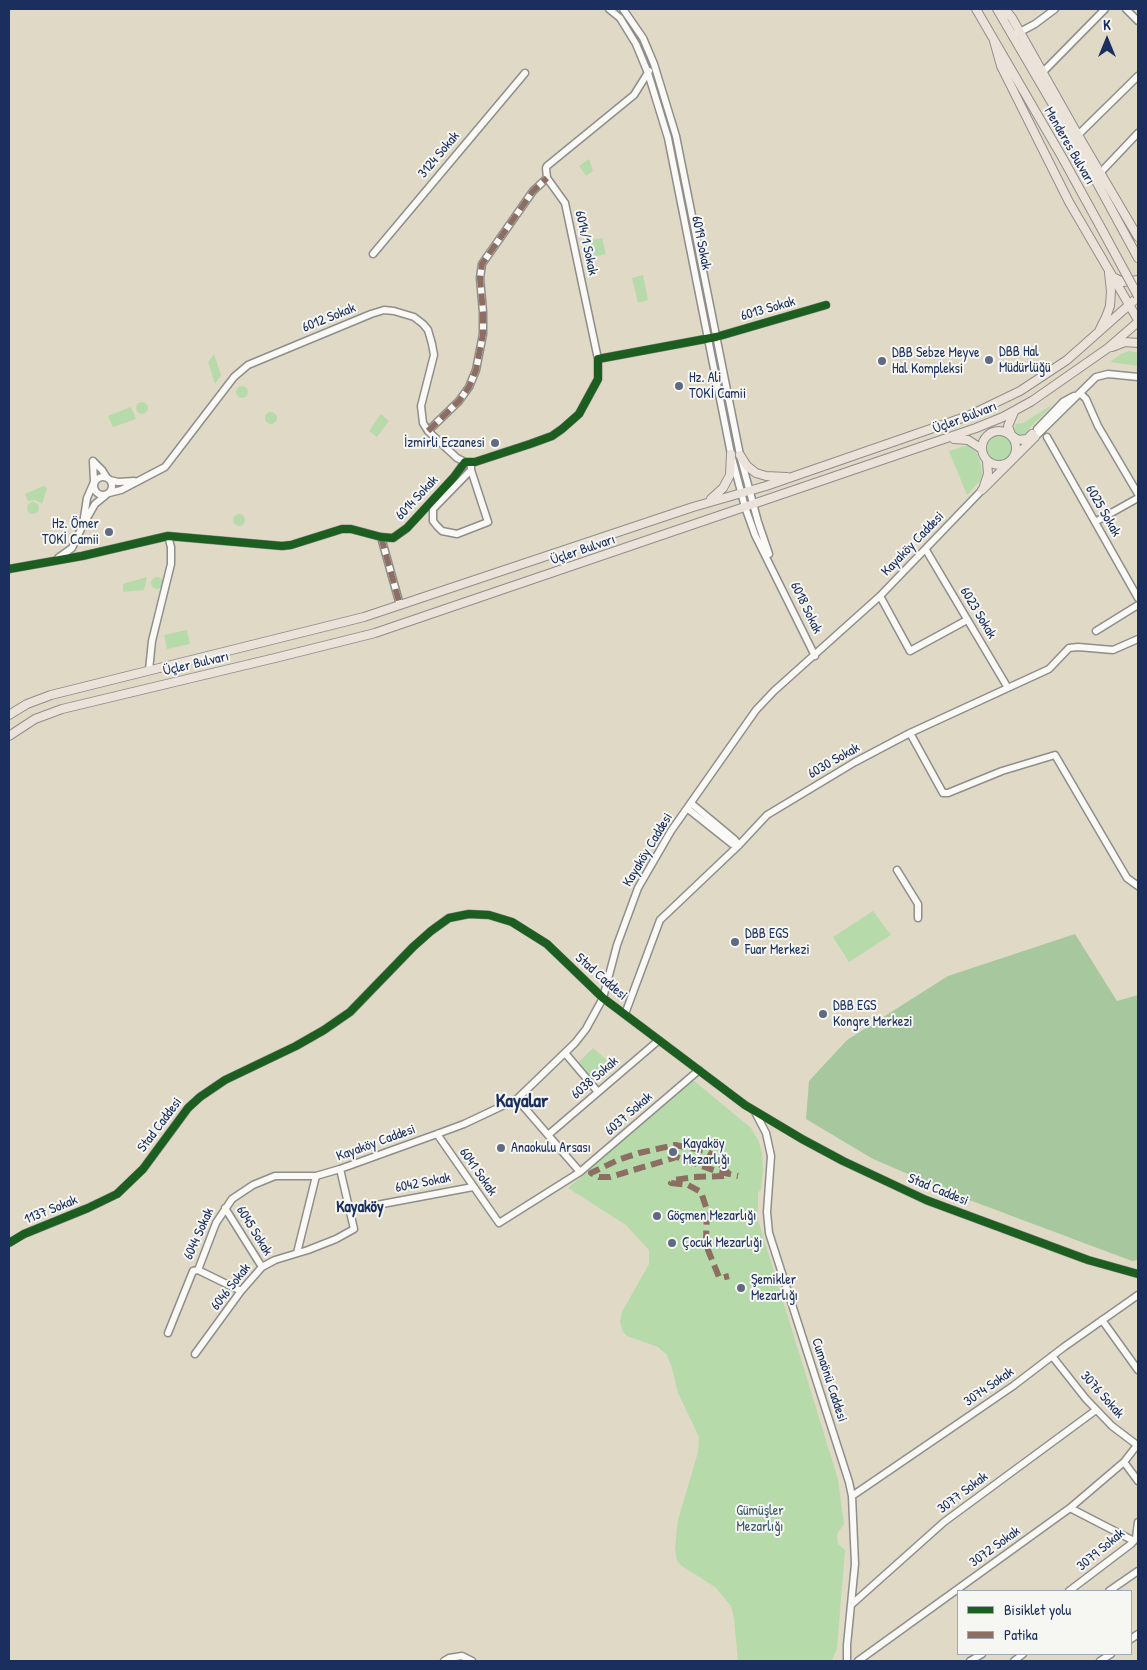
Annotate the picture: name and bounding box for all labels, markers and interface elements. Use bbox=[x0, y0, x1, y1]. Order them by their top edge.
north arrow bbox=[1082, 15, 1132, 65]
text: K bbox=[1103, 15, 1111, 34]
street label: Menderes Bulvarı bbox=[1040, 104, 1098, 188]
street label: 3124 Sokak bbox=[415, 128, 463, 182]
street label: 6014/1 Sokak bbox=[571, 209, 601, 277]
street label: 6019 Sokak bbox=[688, 215, 714, 271]
street label: 6013 Sokak bbox=[739, 293, 797, 325]
street label: 6012 Sokak bbox=[300, 300, 358, 336]
place label: DBB Hal Müdürlüğü bbox=[999, 344, 1051, 377]
place label: DBB Sebze Meyve Hal Kompleksi bbox=[892, 345, 980, 378]
marker: DBB Hal Müdürlüğü bbox=[983, 354, 995, 366]
marker: DBB Sebze Meyve Hal Kompleksi bbox=[876, 355, 888, 367]
place label: Hz. Ali TOKİ Camii bbox=[689, 370, 746, 402]
marker: Hz. Ali TOKİ Camii bbox=[673, 380, 685, 392]
street label: Üçler Bulvarı bbox=[931, 398, 999, 438]
place label: İzmirli Eczanesi bbox=[404, 435, 485, 451]
marker: İzmirli Eczanesi bbox=[489, 437, 501, 449]
street label: 6014 Sokak bbox=[392, 472, 442, 524]
street label: 6025 Sokak bbox=[1082, 482, 1124, 540]
street label: Kayaköy Caddesi bbox=[878, 508, 948, 580]
place label: Hz. Ömer TOKİ Camii bbox=[42, 516, 99, 548]
marker: Hz. Ömer TOKİ Camii bbox=[103, 526, 115, 538]
street label: Üçler Bulvarı bbox=[549, 531, 617, 569]
street label: 6018 Sokak bbox=[786, 579, 826, 637]
street label: 6023 Sokak bbox=[956, 584, 1000, 642]
street label: Üçler Bulvarı bbox=[161, 648, 231, 680]
street label: 6030 Sokak bbox=[805, 740, 863, 782]
street label: Kayaköy Caddesi bbox=[619, 810, 677, 890]
place label: DBB EGS Fuar Merkezi bbox=[745, 926, 810, 959]
marker: DBB EGS Fuar Merkezi bbox=[729, 936, 741, 948]
street label: Stad Caddesi bbox=[571, 950, 631, 1004]
place label: DBB EGS Kongre Merkezi bbox=[833, 998, 913, 1030]
marker: DBB EGS Kongre Merkezi bbox=[817, 1008, 829, 1020]
street label: 6038 Sokak bbox=[568, 1053, 622, 1103]
street label: 6037 Sokak bbox=[602, 1089, 656, 1139]
district label: Kayalar bbox=[496, 1091, 548, 1113]
street label: Stad Caddesi bbox=[134, 1095, 186, 1155]
street label: Kayaköy Caddesi bbox=[334, 1121, 418, 1165]
place label: Kayaköy Mezarlığı bbox=[683, 1136, 730, 1168]
place label: Anaokulu Arsası bbox=[511, 1140, 591, 1156]
marker: Anaokulu Arsası bbox=[495, 1142, 507, 1154]
street label: 6041 Sokak bbox=[455, 1145, 501, 1199]
marker: Kayaköy Mezarlığı bbox=[667, 1146, 679, 1158]
street label: 6042 Sokak bbox=[394, 1169, 452, 1197]
street label: Stad Caddesi bbox=[905, 1170, 971, 1210]
street label: 1137 Sokak bbox=[22, 1192, 80, 1228]
district label: Kayaköy bbox=[336, 1198, 384, 1218]
street label: 6045 Sokak bbox=[232, 1203, 276, 1259]
street label: 6044 Sokak bbox=[180, 1206, 218, 1262]
place label: Göçmen Mezarlığı bbox=[667, 1208, 756, 1224]
marker: Göçmen Mezarlığı bbox=[651, 1210, 663, 1222]
place label: Çocuk Mezarlığı bbox=[682, 1235, 762, 1251]
marker: Çocuk Mezarlığı bbox=[666, 1237, 678, 1249]
street label: 6046 Sokak bbox=[207, 1260, 255, 1314]
place label: Şemikler Mezarlığı bbox=[751, 1272, 798, 1304]
marker: Şemikler Mezarlığı bbox=[735, 1282, 747, 1294]
street label: Cumaönü Caddesi bbox=[808, 1336, 850, 1424]
street label: 3074 Sokak bbox=[961, 1364, 1017, 1410]
street label: 3076 Sokak bbox=[1077, 1368, 1127, 1422]
street label: 3077 Sokak bbox=[934, 1469, 992, 1517]
park label: Gümüşler Mezarlığı bbox=[736, 1503, 784, 1535]
street label: 3072 Sokak bbox=[966, 1523, 1024, 1571]
street label: 3079 Sokak bbox=[1074, 1525, 1128, 1575]
legend bbox=[957, 1590, 1132, 1655]
text: Bisiklet yolu bbox=[1004, 1599, 1071, 1620]
text: Patika bbox=[1004, 1624, 1038, 1645]

